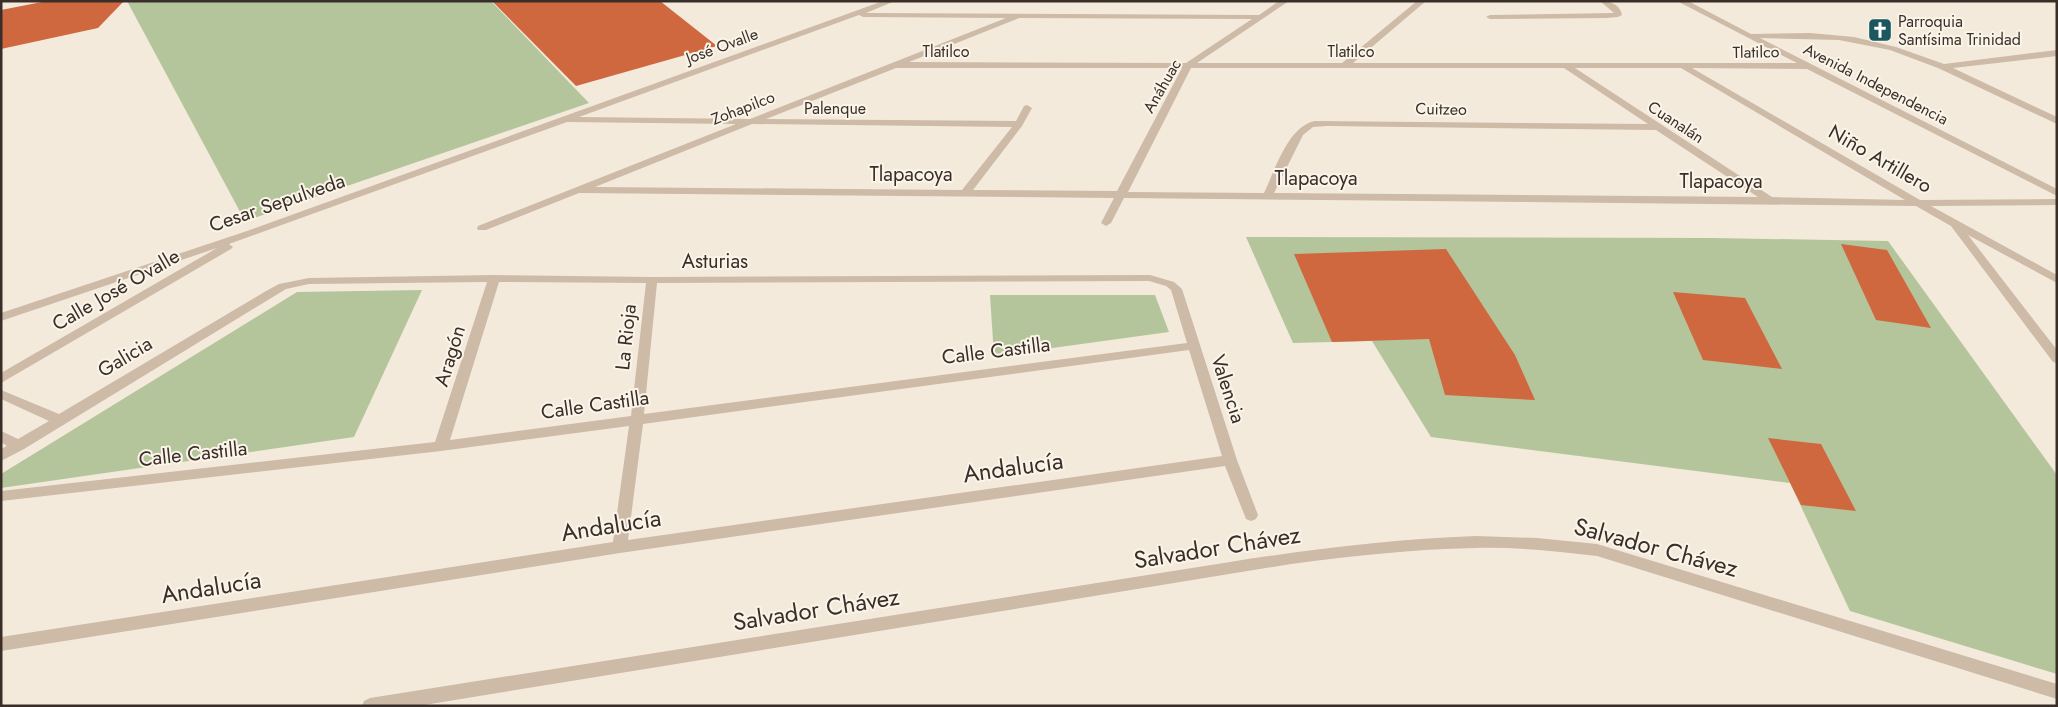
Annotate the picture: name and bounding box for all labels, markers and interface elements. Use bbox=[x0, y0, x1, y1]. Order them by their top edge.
place label: Parroquia Santísima Trinidad bbox=[1898, 10, 2021, 51]
church icon: Parroquia Santísima Trinidad bbox=[1867, 17, 1893, 43]
street label: José Ovalle bbox=[681, 22, 761, 70]
street label: Avenida Independencia bbox=[1800, 38, 1952, 130]
street label: Tlatilco bbox=[923, 40, 970, 63]
street label: Tlatilco bbox=[1328, 40, 1375, 63]
street label: Tlatilco bbox=[1732, 40, 1780, 64]
street label: Anáhuac bbox=[1137, 55, 1187, 117]
street label: Zohapilco bbox=[708, 85, 778, 131]
street label: Cuanalán bbox=[1643, 95, 1709, 149]
street label: Palenque bbox=[804, 97, 866, 120]
street label: Cuitzeo bbox=[1415, 97, 1467, 121]
street label: Niño Artillero bbox=[1823, 118, 1937, 200]
street label: Tlapacoya bbox=[869, 160, 953, 189]
street label: Tlapacoya bbox=[1274, 164, 1358, 193]
street label: Cesar Sepulveda bbox=[205, 166, 349, 240]
street label: Tlapacoya bbox=[1679, 167, 1763, 196]
street label: Calle José Ovalle bbox=[47, 242, 185, 338]
street label: Asturias bbox=[682, 247, 748, 276]
street label: La Rioja bbox=[608, 302, 644, 372]
street label: Aragón bbox=[427, 322, 473, 390]
street label: Galicia bbox=[92, 329, 158, 385]
street label: Calle Castilla bbox=[940, 330, 1052, 372]
street label: Valencia bbox=[1203, 351, 1253, 427]
street label: Calle Castilla bbox=[539, 383, 651, 427]
street label: Calle Castilla bbox=[137, 434, 249, 474]
street label: Andalucía bbox=[961, 443, 1065, 491]
street label: Andalucía bbox=[558, 500, 664, 550]
street label: Salvador Chávez bbox=[1570, 508, 1742, 586]
street label: Salvador Chávez bbox=[1131, 517, 1303, 577]
street label: Andalucía bbox=[158, 562, 264, 612]
street label: Salvador Chávez bbox=[730, 579, 902, 639]

